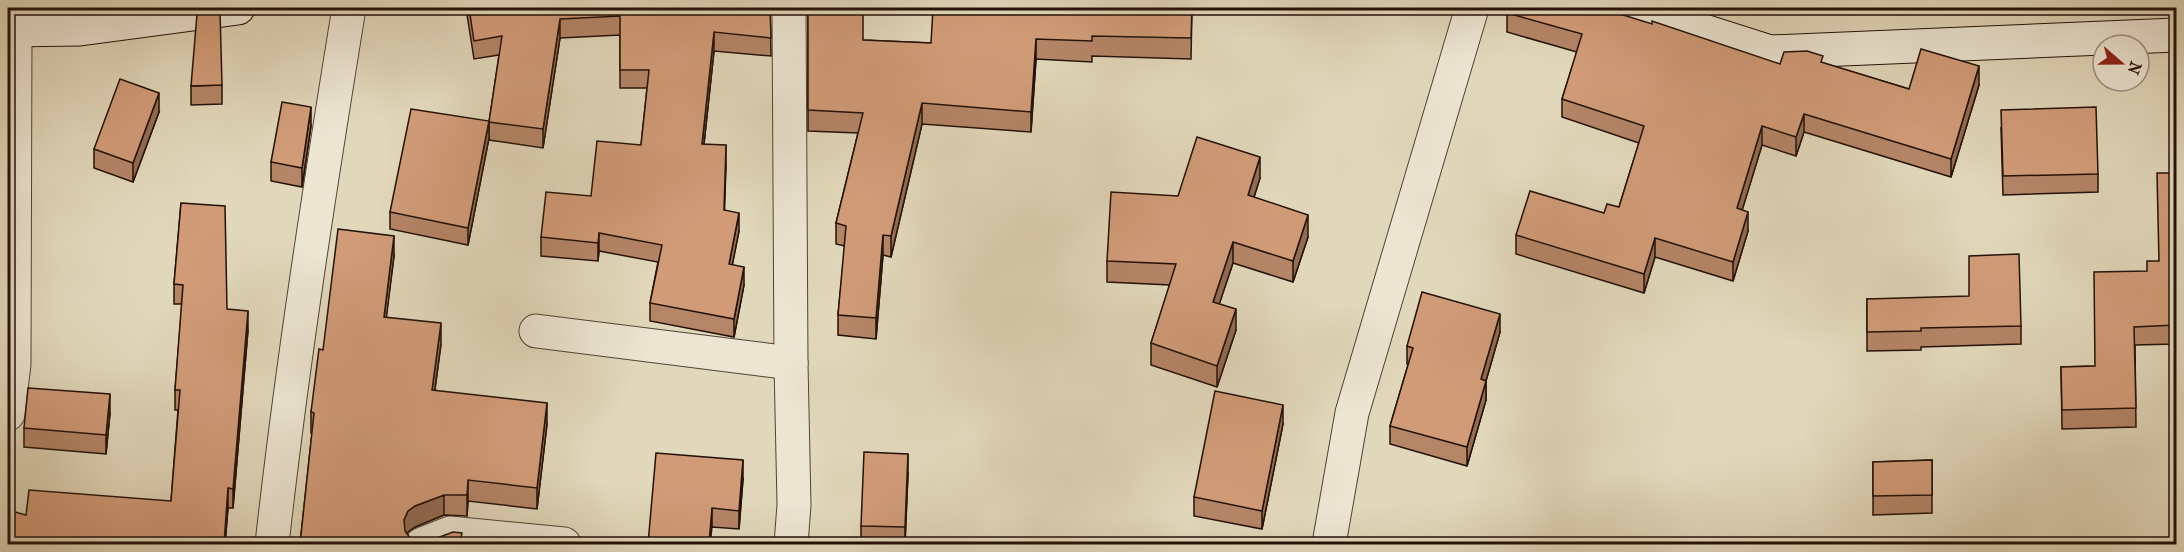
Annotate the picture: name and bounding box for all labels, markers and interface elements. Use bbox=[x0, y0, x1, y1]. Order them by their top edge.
north arrow bbox=[2091, 33, 2151, 93]
text: N bbox=[2123, 59, 2146, 78]

